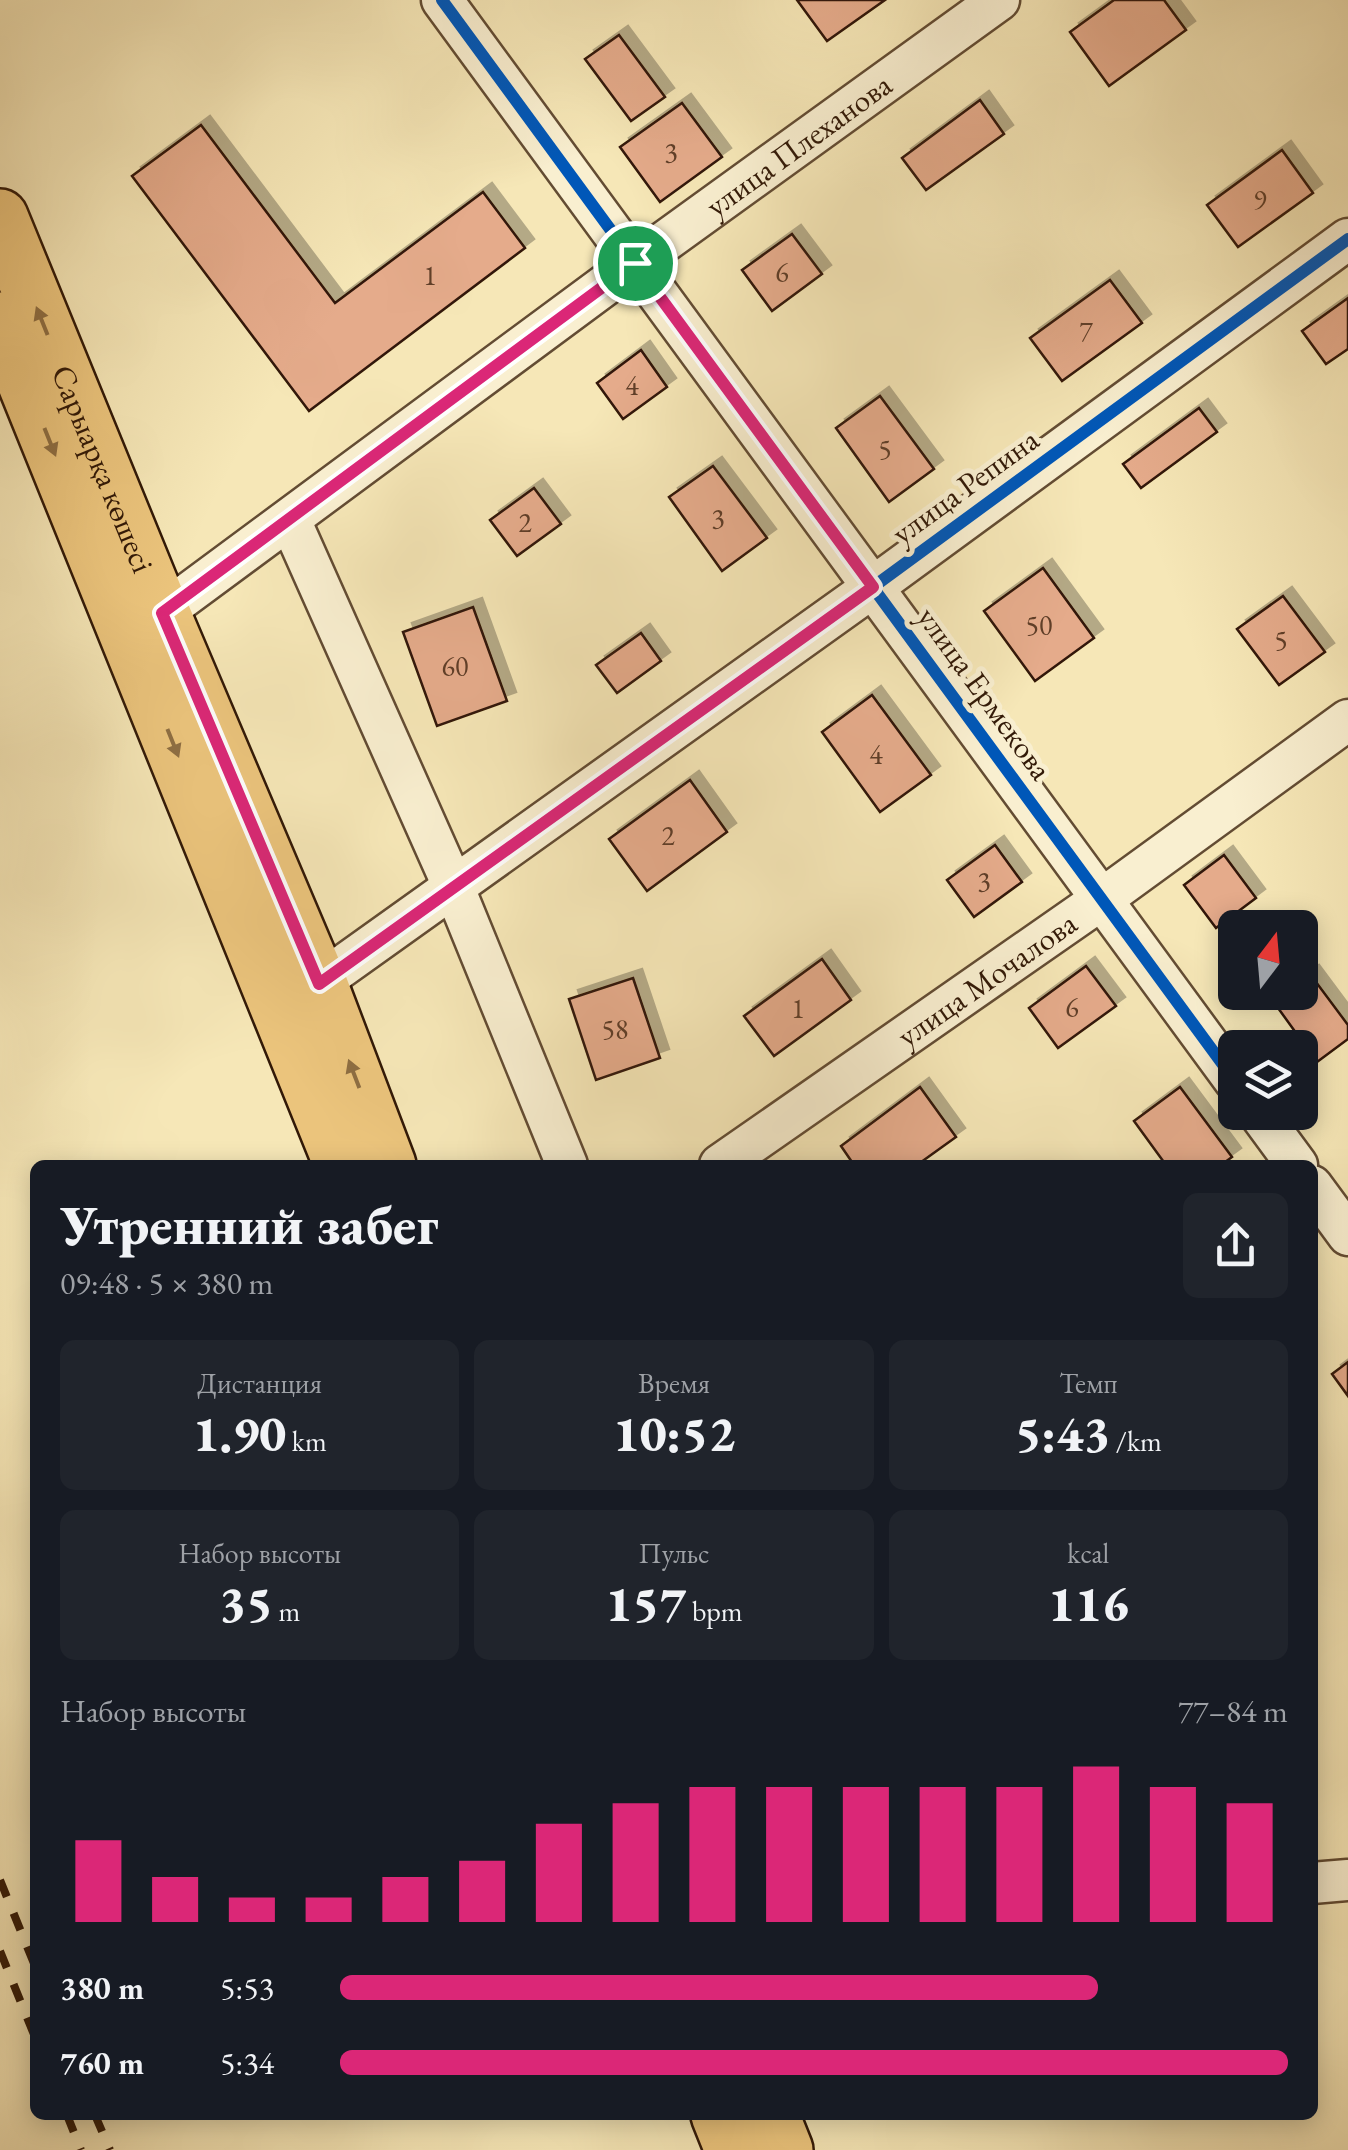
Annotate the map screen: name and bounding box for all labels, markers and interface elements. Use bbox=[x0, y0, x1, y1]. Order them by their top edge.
street label: улица Плеханова bbox=[697, 63, 900, 226]
house number: 3 bbox=[664, 134, 678, 170]
house number: 9 bbox=[1253, 181, 1267, 217]
pin bbox=[593, 221, 678, 306]
icon: arrive bbox=[608, 236, 663, 291]
house number: 6 bbox=[775, 254, 789, 290]
house number: 1 bbox=[423, 257, 437, 293]
one-way arrow bbox=[34, 306, 50, 336]
house number: 7 bbox=[1079, 313, 1093, 349]
street label: Сарыарқа көшесі bbox=[42, 359, 164, 579]
house number: 4 bbox=[625, 367, 639, 403]
street label: улица Репина bbox=[883, 418, 1047, 554]
one-way arrow bbox=[43, 428, 59, 458]
house number: 5 bbox=[878, 431, 892, 467]
house number: 3 bbox=[711, 500, 725, 536]
house number: 2 bbox=[518, 504, 532, 540]
street label: улица Ермекова bbox=[908, 598, 1062, 788]
house number: 50 bbox=[1026, 607, 1052, 643]
house number: 5 bbox=[1274, 622, 1288, 658]
house number: 60 bbox=[442, 648, 468, 684]
one-way arrow bbox=[166, 728, 182, 758]
house number: 4 bbox=[869, 736, 883, 772]
house number: 2 bbox=[661, 817, 675, 853]
house number: 3 bbox=[977, 863, 991, 899]
street label: улица Мочалова bbox=[889, 902, 1085, 1057]
north arrow bbox=[1218, 910, 1318, 1010]
map controls bbox=[1218, 910, 1318, 1130]
house number: 6 bbox=[1065, 989, 1079, 1025]
house number: 1 bbox=[791, 990, 805, 1026]
house number: 58 bbox=[602, 1011, 628, 1047]
button: layers bbox=[1218, 1030, 1318, 1130]
one-way arrow bbox=[345, 1059, 361, 1089]
text: Утренний забег bbox=[60, 1189, 439, 1260]
button: share bbox=[1183, 1193, 1288, 1298]
text: 09:48 · 5 × 380 m bbox=[60, 1262, 273, 1304]
text: Дистанция bbox=[197, 1365, 322, 1401]
text: Время bbox=[638, 1365, 710, 1401]
text: Темп bbox=[1059, 1365, 1117, 1401]
text: 1.90 bbox=[193, 1401, 286, 1466]
text: 10:52 bbox=[613, 1401, 735, 1466]
text: 5:43 bbox=[1015, 1401, 1110, 1466]
text: km bbox=[286, 1423, 327, 1459]
text: /km bbox=[1110, 1423, 1162, 1459]
text: Набор высоты bbox=[178, 1535, 341, 1571]
text: Пульс bbox=[639, 1535, 709, 1571]
text: kcal bbox=[1067, 1535, 1109, 1571]
text: 35 bbox=[219, 1571, 273, 1636]
text: 157 bbox=[605, 1571, 686, 1636]
text: 116 bbox=[1048, 1571, 1129, 1636]
text: m bbox=[273, 1593, 300, 1629]
text: bpm bbox=[686, 1593, 743, 1629]
text: Набор высоты bbox=[60, 1690, 246, 1732]
text: 77–84 m bbox=[1178, 1690, 1288, 1732]
text: 380 m bbox=[60, 1967, 144, 2009]
text: 5:53 bbox=[220, 1967, 274, 2009]
text: 760 m bbox=[60, 2042, 144, 2084]
text: 5:34 bbox=[220, 2042, 274, 2084]

